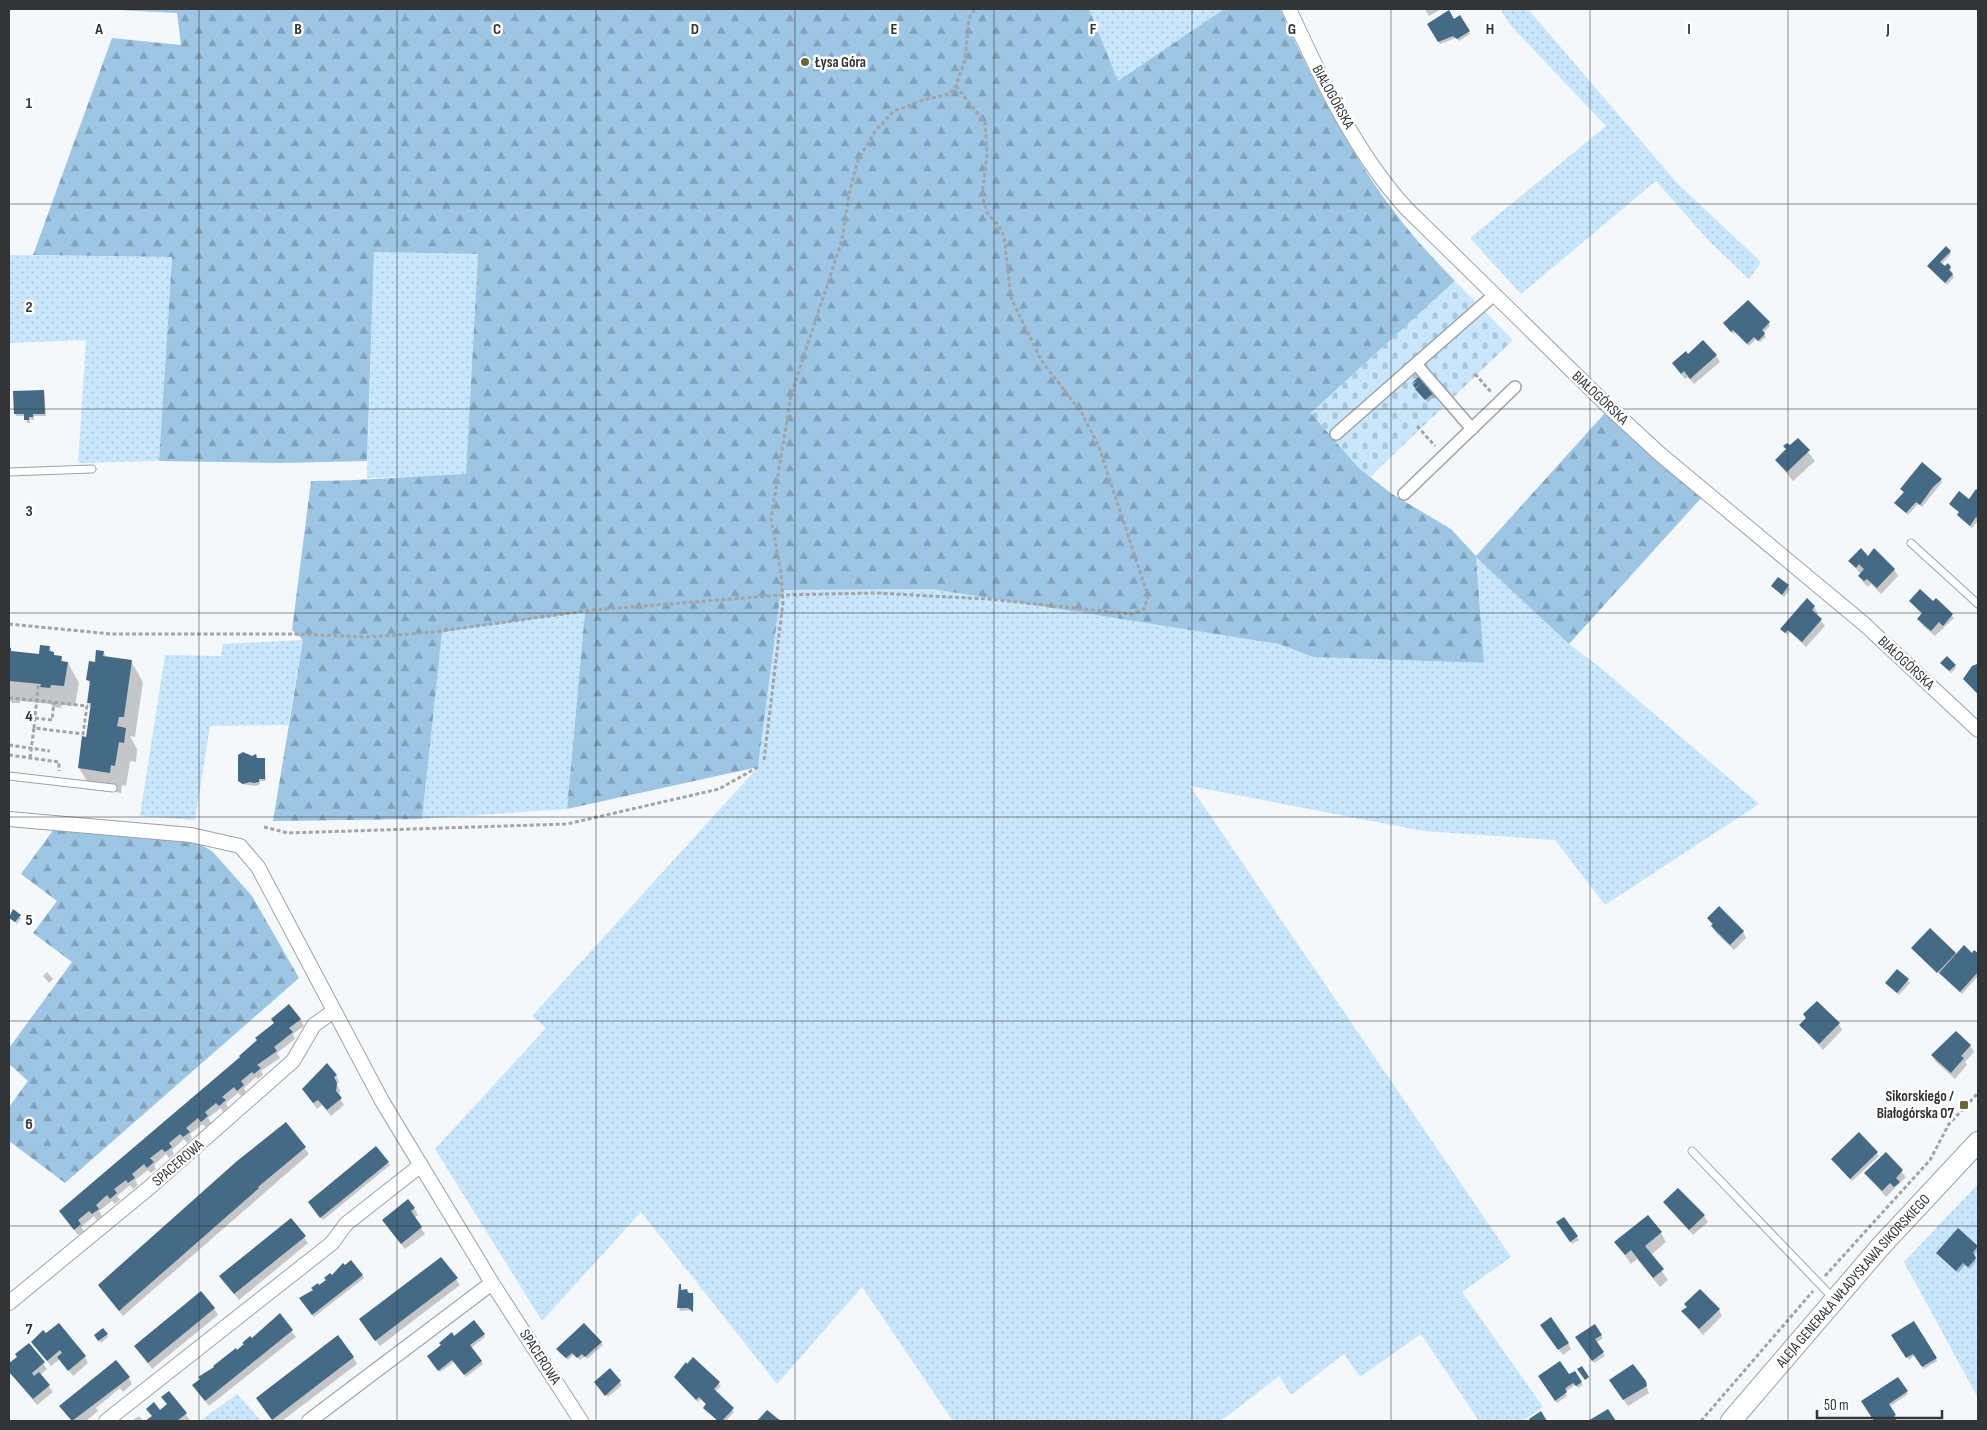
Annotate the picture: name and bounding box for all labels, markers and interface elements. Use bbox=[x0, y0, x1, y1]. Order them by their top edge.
text: A bbox=[94, 20, 103, 39]
text: B bbox=[294, 20, 302, 39]
text: C bbox=[493, 20, 501, 39]
text: D bbox=[691, 20, 699, 39]
text: E bbox=[891, 20, 898, 39]
text: F bbox=[1090, 20, 1097, 39]
text: G bbox=[1288, 20, 1296, 39]
text: H bbox=[1486, 20, 1494, 39]
text: I bbox=[1687, 20, 1691, 39]
text: J bbox=[1885, 20, 1890, 39]
place label: Łysa Góra bbox=[814, 53, 866, 72]
marker: Łysa Góra bbox=[799, 56, 811, 68]
street label: BIAŁOGÓRSKA bbox=[1308, 62, 1359, 133]
text: 1 bbox=[26, 94, 33, 113]
text: 2 bbox=[25, 298, 33, 317]
street label: BIAŁOGÓRSKA bbox=[1568, 367, 1633, 429]
text: 3 bbox=[25, 502, 33, 521]
street label: BIAŁOGÓRSKA bbox=[1874, 632, 1939, 694]
text: 4 bbox=[25, 707, 33, 726]
text: 5 bbox=[25, 911, 33, 930]
place label: Sikorskiego / Białogórska 07 bbox=[1877, 1087, 1954, 1123]
marker: Sikorskiego / Białogórska 07 bbox=[1958, 1099, 1970, 1111]
text: 6 bbox=[25, 1115, 33, 1134]
street label: SPACEROWA bbox=[148, 1135, 208, 1191]
street label: ALEJA GENERAŁA WŁADYSŁAWA SIKORSKIEGO bbox=[1771, 1190, 1934, 1372]
text: 7 bbox=[26, 1320, 33, 1339]
street label: SPACEROWA bbox=[515, 1326, 565, 1389]
scale bar bbox=[1817, 1388, 1942, 1420]
text: 50 m bbox=[1824, 1396, 1849, 1415]

